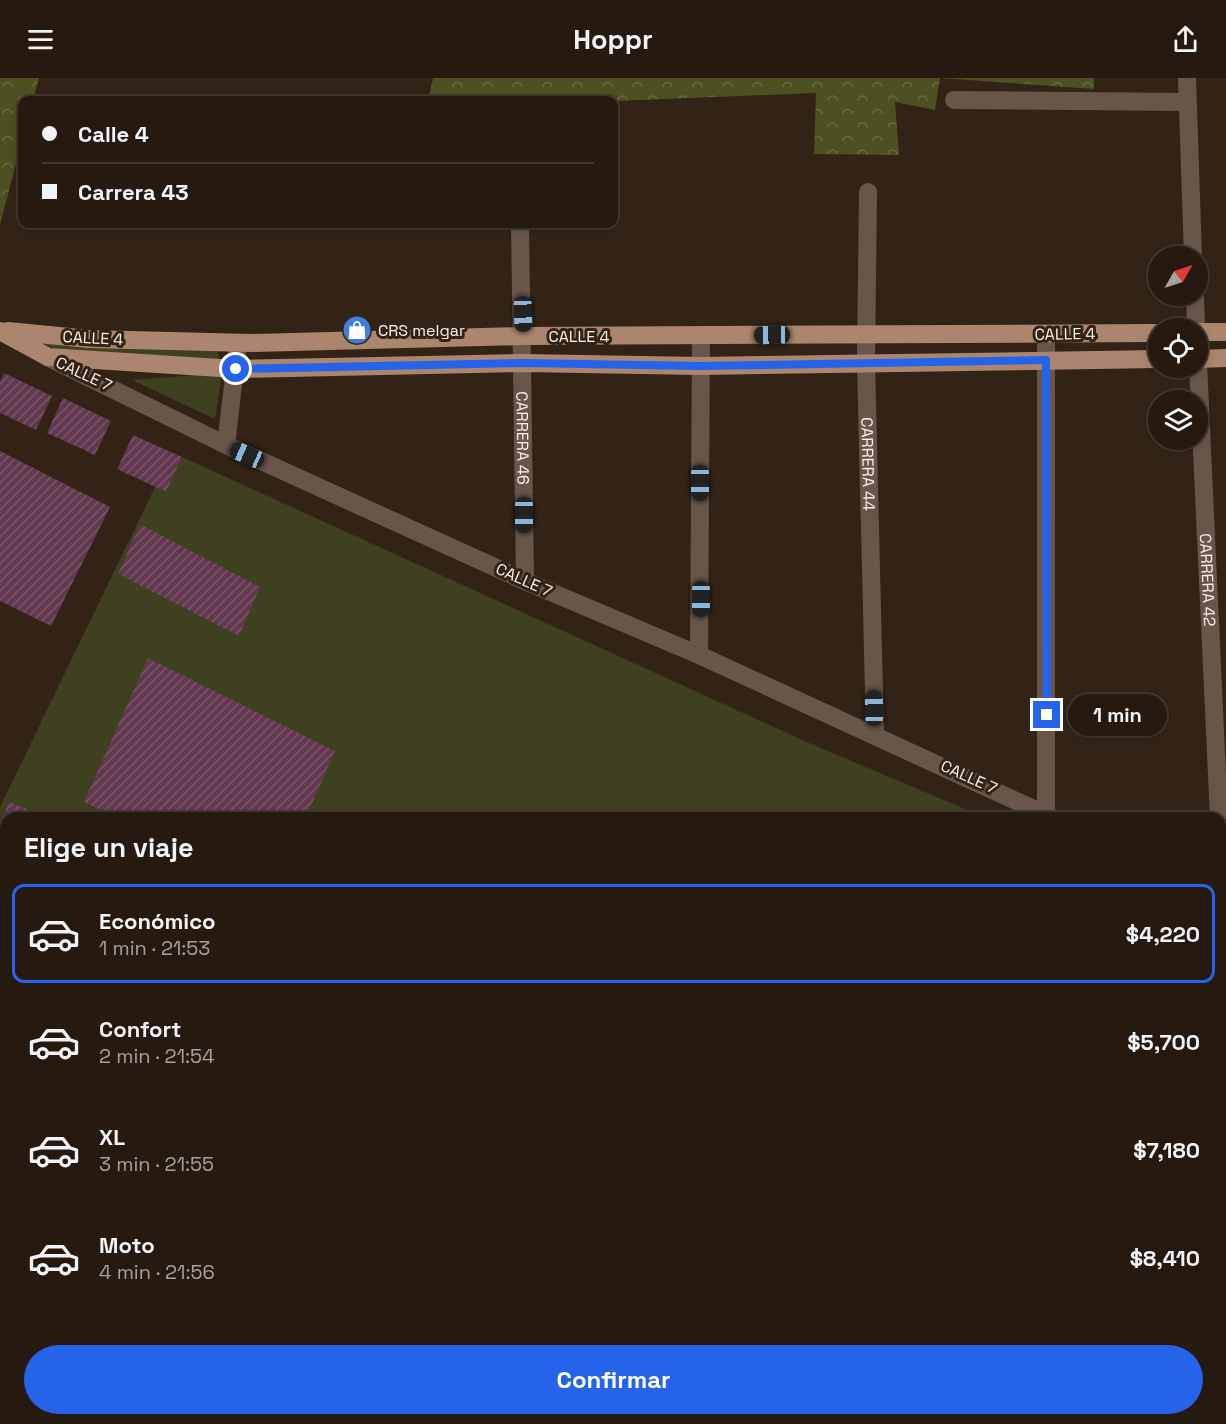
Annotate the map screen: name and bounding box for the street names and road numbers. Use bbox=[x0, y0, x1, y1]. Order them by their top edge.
street label: CALLE 4 bbox=[1034, 323, 1096, 345]
street label: CALLE 4 bbox=[62, 326, 124, 350]
street label: CALLE 4 bbox=[549, 326, 609, 347]
street label: CALLE 7 bbox=[52, 352, 116, 396]
street label: CARRERA 46 bbox=[512, 391, 534, 485]
street label: CARRERA 44 bbox=[857, 417, 880, 511]
street label: CARRERA 42 bbox=[1195, 533, 1221, 627]
street label: CALLE 7 bbox=[492, 558, 556, 602]
street label: CALLE 7 bbox=[937, 755, 1001, 799]

